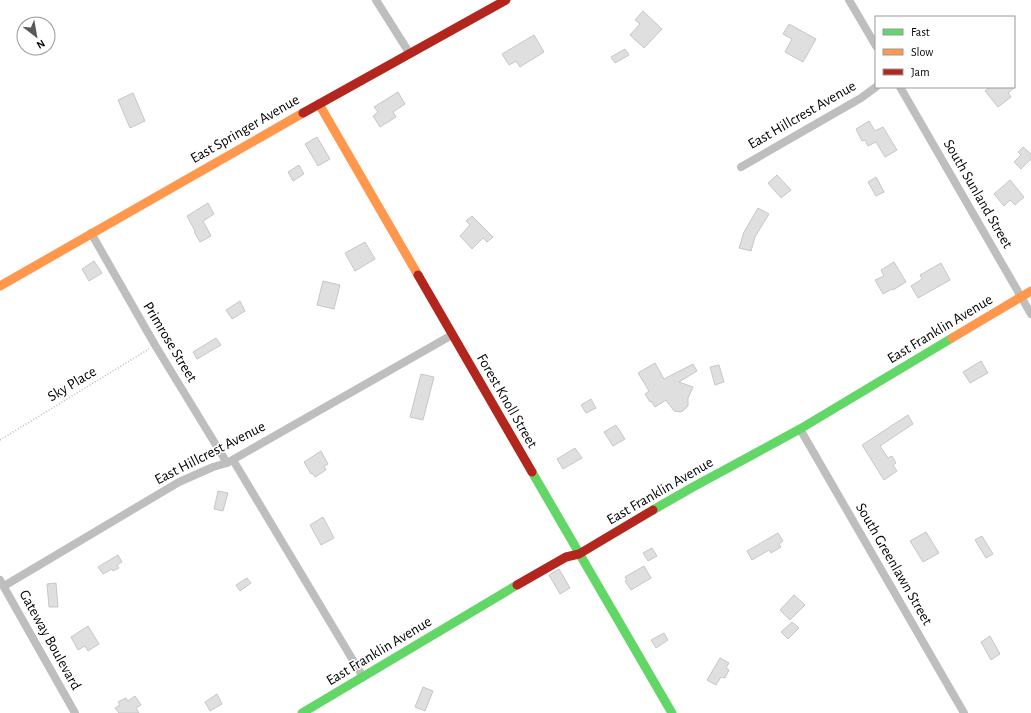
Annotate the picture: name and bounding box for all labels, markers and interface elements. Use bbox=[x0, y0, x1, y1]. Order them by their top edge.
north arrow bbox=[16, 16, 56, 56]
legend bbox=[875, 16, 1015, 88]
text: Fast bbox=[911, 26, 930, 38]
text: N bbox=[35, 37, 47, 51]
text: Slow bbox=[911, 46, 933, 58]
text: Jam bbox=[911, 66, 930, 78]
street label: East Hillcrest Avenue bbox=[745, 78, 859, 152]
street label: East Springer Avenue bbox=[188, 92, 302, 166]
street label: South Sunland Street bbox=[941, 137, 1015, 251]
street label: East Franklin Avenue bbox=[885, 292, 995, 366]
street label: Primrose Street bbox=[140, 299, 200, 385]
street label: Forest Knoll Street bbox=[474, 351, 540, 451]
street label: Sky Place bbox=[45, 364, 99, 404]
street label: East Hillcrest Avenue bbox=[152, 419, 268, 487]
street label: East Franklin Avenue bbox=[604, 454, 716, 527]
street label: South Greenlawn Street bbox=[853, 500, 935, 628]
street label: Gateway Boulevard bbox=[16, 587, 84, 693]
street label: East Franklin Avenue bbox=[324, 614, 434, 688]

